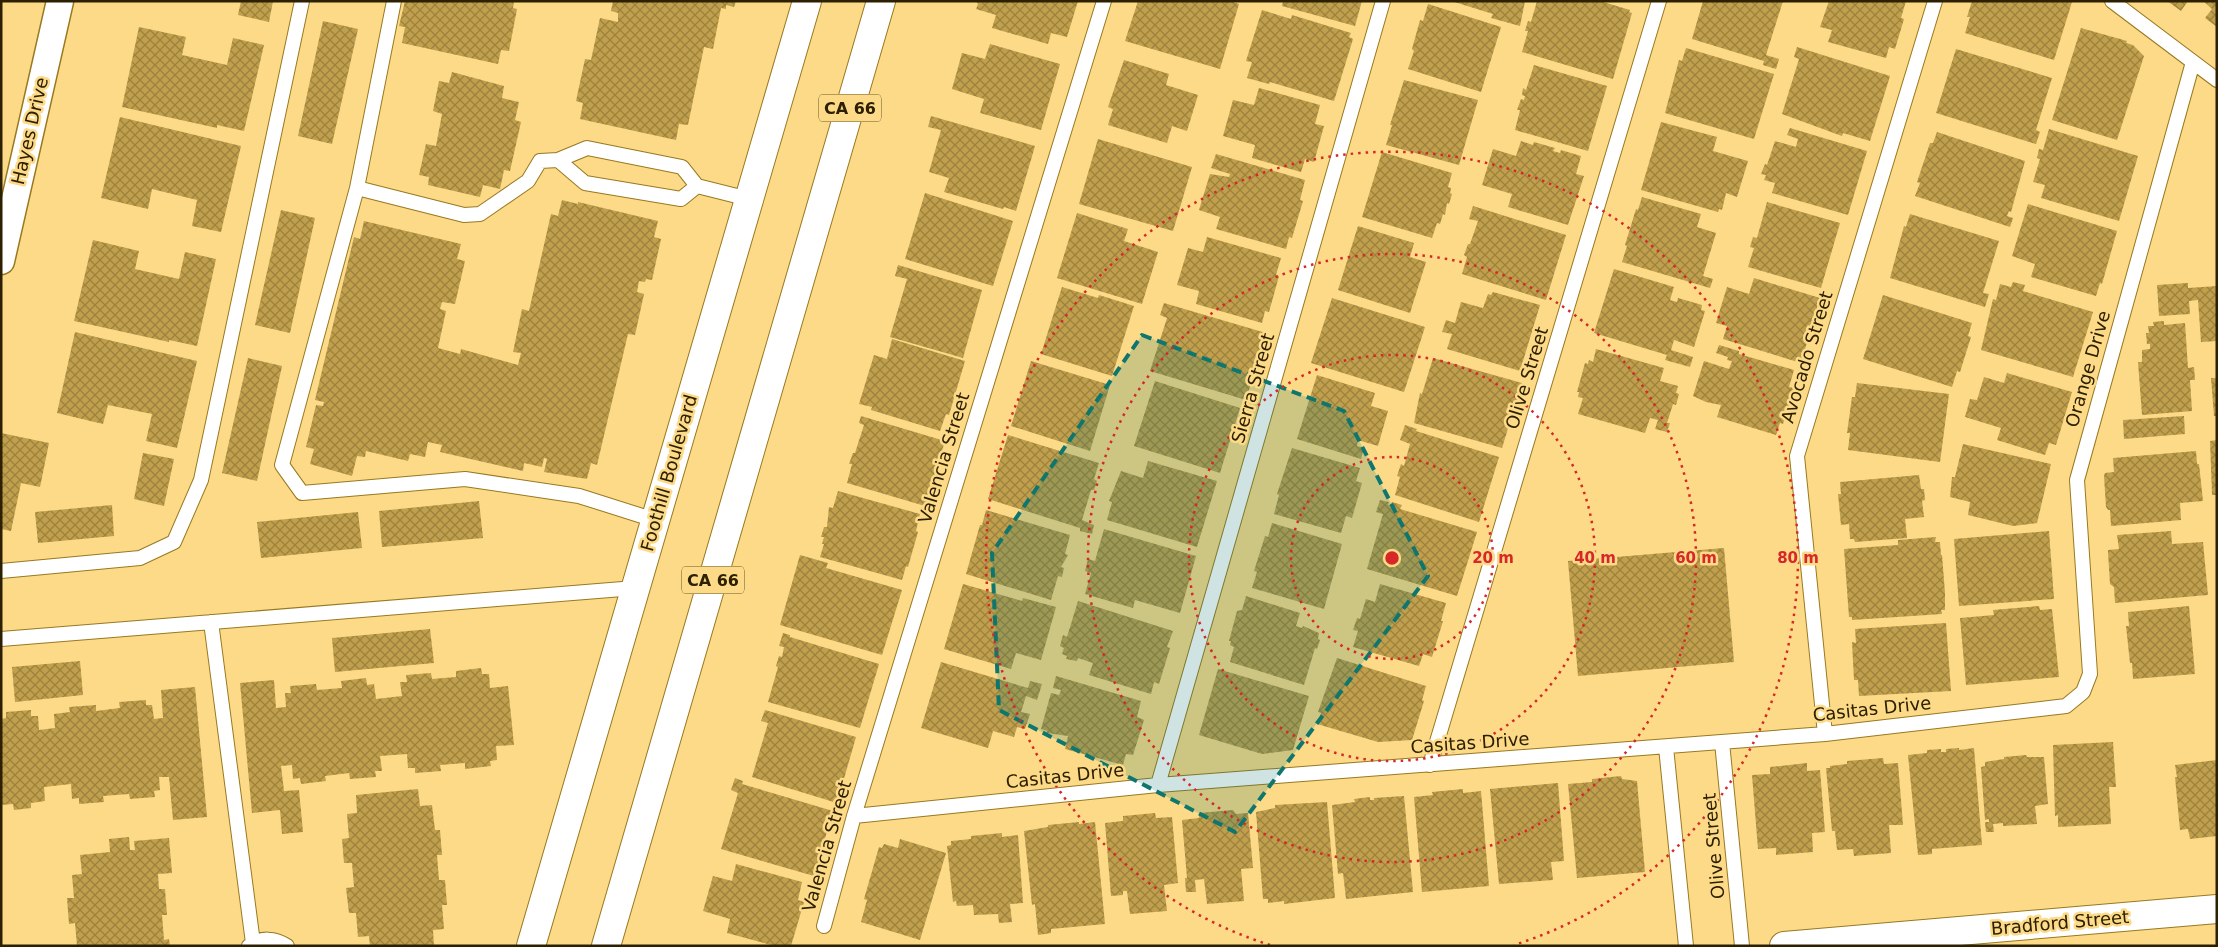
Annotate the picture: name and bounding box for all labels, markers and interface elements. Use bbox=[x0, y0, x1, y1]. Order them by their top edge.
street label: Hayes Drive bbox=[7, 75, 52, 187]
road number: CA 66 bbox=[819, 95, 881, 122]
street label: Avocado Street bbox=[1776, 288, 1837, 425]
street label: Orange Drive bbox=[2061, 308, 2114, 430]
street label: Olive Street bbox=[1501, 324, 1552, 432]
street label: Sierra Street bbox=[1227, 330, 1278, 445]
street label: Valencia Street bbox=[914, 390, 973, 526]
street label: Foothill Boulevard bbox=[636, 392, 701, 554]
centre of rings bbox=[1383, 549, 1401, 567]
text: 20 m bbox=[1472, 549, 1514, 567]
text: 40 m bbox=[1574, 549, 1616, 567]
text: 60 m bbox=[1675, 549, 1717, 567]
text: 80 m bbox=[1777, 549, 1819, 567]
road number: CA 66 bbox=[682, 566, 744, 594]
street label: Casitas Drive bbox=[1812, 692, 1932, 725]
street label: Casitas Drive bbox=[1410, 728, 1530, 757]
street label: Casitas Drive bbox=[1005, 759, 1125, 792]
street label: Valencia Street bbox=[798, 778, 855, 914]
street label: Olive Street bbox=[1698, 792, 1729, 900]
street label: Bradford Street bbox=[1990, 906, 2130, 939]

